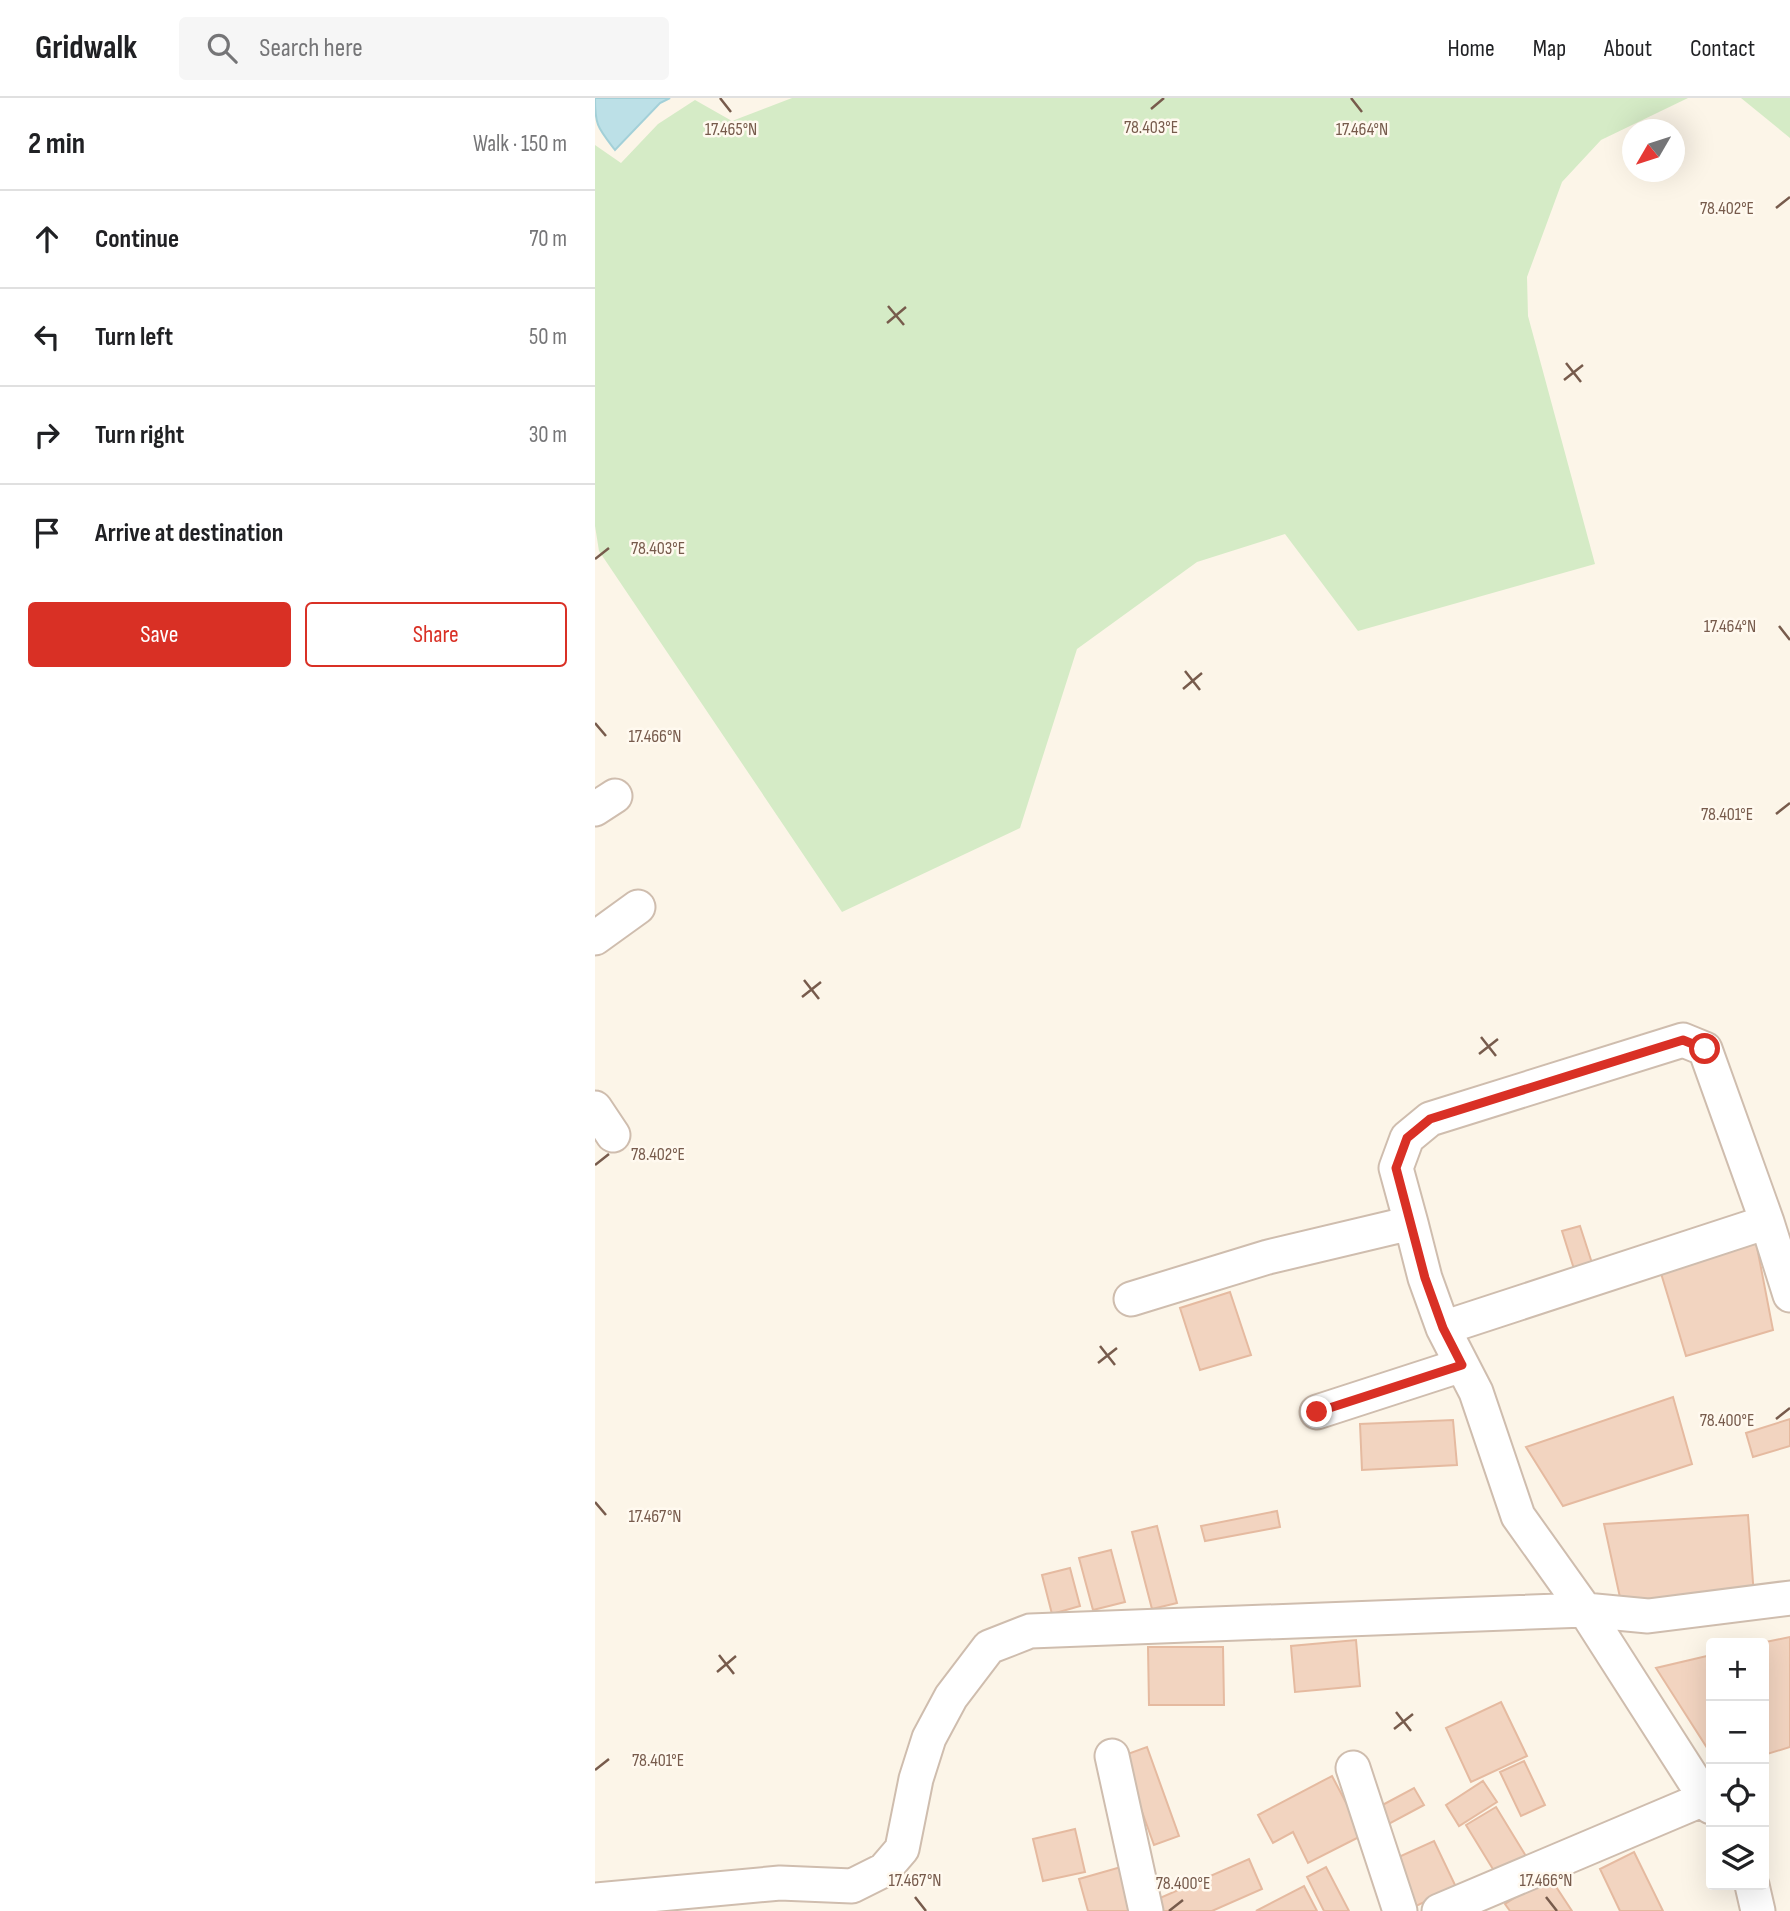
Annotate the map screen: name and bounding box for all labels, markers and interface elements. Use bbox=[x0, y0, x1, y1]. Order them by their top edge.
search box bbox=[179, 17, 669, 80]
text: Gridwalk bbox=[35, 28, 137, 68]
icon: search bbox=[203, 29, 241, 67]
text: Search here bbox=[259, 33, 363, 64]
text: Home bbox=[1447, 34, 1495, 63]
text: Map bbox=[1533, 34, 1566, 63]
text: About bbox=[1604, 34, 1652, 63]
text: Contact bbox=[1690, 34, 1755, 63]
text: 78.403°E bbox=[1124, 117, 1178, 138]
text: 17.465°N bbox=[705, 119, 757, 140]
text: 17.464°N bbox=[1336, 119, 1388, 140]
north arrow bbox=[1622, 119, 1685, 182]
text: 2 min bbox=[28, 126, 85, 162]
text: Walk · 150 m bbox=[473, 130, 567, 158]
text: 78.402°E bbox=[1700, 198, 1754, 219]
icon: ahead bbox=[28, 220, 66, 258]
text: Continue bbox=[95, 224, 179, 255]
text: 70 m bbox=[529, 225, 567, 253]
icon: left bbox=[28, 318, 66, 356]
text: Turn left bbox=[95, 322, 173, 353]
text: 50 m bbox=[529, 323, 567, 351]
icon: right bbox=[28, 416, 66, 454]
text: Turn right bbox=[95, 420, 184, 451]
text: 30 m bbox=[529, 421, 567, 449]
icon: arrive bbox=[28, 514, 66, 552]
text: Arrive at destination bbox=[95, 518, 283, 549]
text: 78.403°E bbox=[631, 538, 685, 559]
button: Save bbox=[28, 602, 291, 667]
button: Share bbox=[305, 602, 567, 667]
text: 17.464°N bbox=[1704, 616, 1756, 637]
text: 17.466°N bbox=[628, 726, 682, 747]
text: 78.401°E bbox=[1701, 804, 1753, 825]
route start bbox=[1689, 1033, 1720, 1064]
text: 78.402°E bbox=[631, 1144, 685, 1165]
route end bbox=[1301, 1396, 1332, 1427]
text: 78.400°E bbox=[1700, 1410, 1754, 1431]
text: 17.467°N bbox=[628, 1506, 682, 1527]
map controls bbox=[1706, 1638, 1769, 1890]
button: + bbox=[1706, 1638, 1769, 1701]
button: − bbox=[1706, 1701, 1769, 1764]
text: 78.401°E bbox=[632, 1750, 684, 1771]
button: locate bbox=[1706, 1764, 1769, 1827]
button: layers bbox=[1706, 1827, 1769, 1890]
text: 17.467°N bbox=[888, 1870, 942, 1891]
text: 17.466°N bbox=[1519, 1870, 1573, 1891]
text: 78.400°E bbox=[1156, 1873, 1210, 1894]

